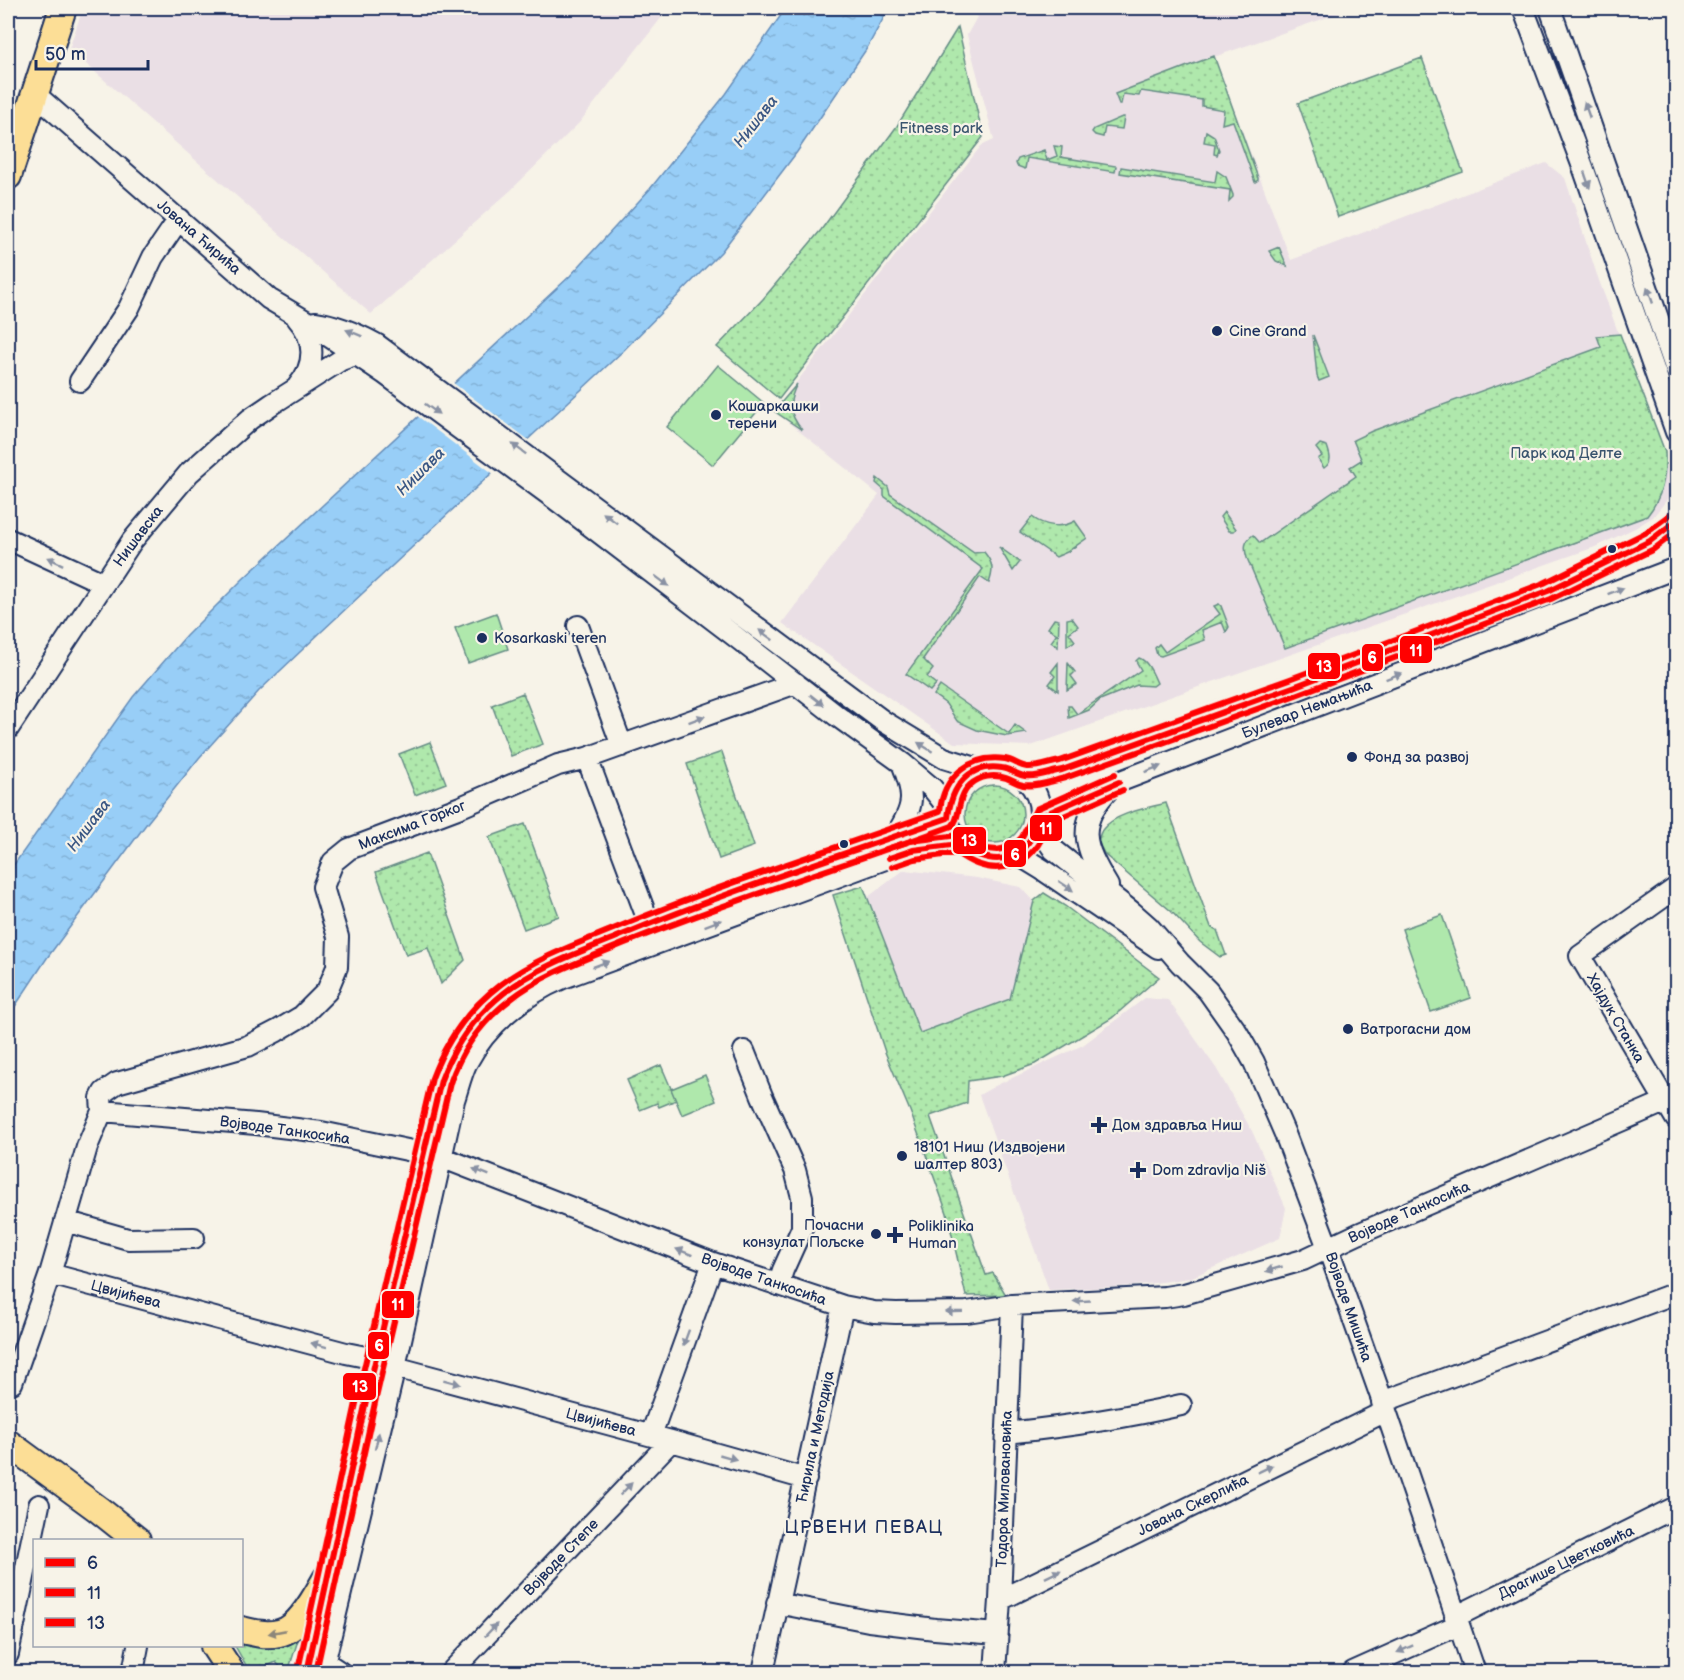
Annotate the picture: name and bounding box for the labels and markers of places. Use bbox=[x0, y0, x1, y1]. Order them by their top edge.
place label: Cine Grand bbox=[1229, 322, 1307, 341]
marker: Cine Grand bbox=[1210, 324, 1224, 338]
place label: Кошаркашки терени bbox=[728, 397, 819, 433]
marker: Кошаркашки терени bbox=[709, 408, 723, 422]
unlabelled marker bbox=[1606, 543, 1618, 555]
place label: Kosarkaski teren bbox=[494, 629, 607, 648]
marker: Kosarkaski teren bbox=[475, 631, 489, 645]
place label: Фонд за развој bbox=[1364, 748, 1469, 767]
marker: Фонд за развој bbox=[1345, 750, 1359, 764]
unlabelled marker bbox=[838, 838, 850, 850]
place label: Ватрогасни дом bbox=[1360, 1020, 1471, 1039]
marker: Ватрогасни дом bbox=[1341, 1022, 1355, 1036]
marker: Дом здравља Ниш bbox=[1090, 1116, 1108, 1134]
place label: Дом здравља Ниш bbox=[1112, 1116, 1242, 1135]
place label: 18101 Ниш (Издвојени шалтер 803) bbox=[914, 1138, 1065, 1174]
marker: 18101 Ниш (Издвојени шалтер 803) bbox=[895, 1149, 909, 1163]
marker: Dom zdravlja Niš bbox=[1129, 1161, 1147, 1179]
place label: Dom zdravlja Niš bbox=[1152, 1161, 1267, 1180]
place label: Почасни конзулат Пољске bbox=[742, 1216, 864, 1252]
place label: Poliklinika Human bbox=[908, 1217, 974, 1253]
marker: Poliklinika Human bbox=[886, 1226, 904, 1244]
marker: Почасни конзулат Пољске bbox=[869, 1227, 883, 1241]

